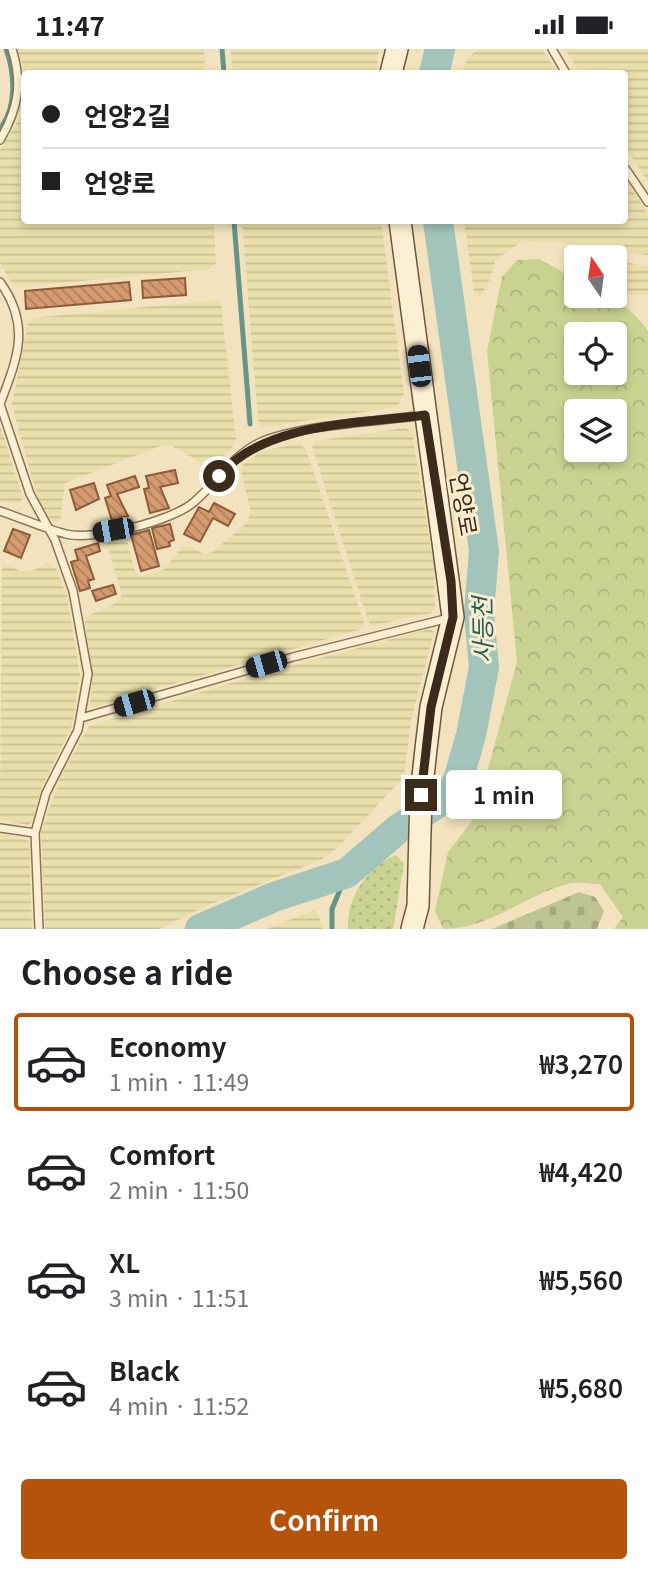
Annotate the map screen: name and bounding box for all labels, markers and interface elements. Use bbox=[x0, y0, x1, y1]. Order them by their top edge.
text: 11:47 bbox=[35, 6, 105, 43]
text: 언양2길 bbox=[84, 96, 171, 133]
text: 언양로 bbox=[84, 163, 156, 200]
north arrow bbox=[564, 245, 626, 308]
map controls bbox=[564, 245, 627, 462]
button: locate bbox=[564, 322, 627, 385]
car bbox=[407, 344, 432, 388]
button: layers bbox=[564, 399, 627, 462]
route start bbox=[203, 460, 235, 492]
street label: 언양로 bbox=[443, 470, 487, 538]
car bbox=[91, 516, 136, 544]
water label: 사등천 bbox=[463, 594, 499, 663]
car bbox=[243, 648, 290, 680]
car bbox=[111, 687, 158, 719]
callout: 1 min bbox=[446, 771, 561, 819]
text: 1 min bbox=[473, 777, 535, 811]
route end bbox=[405, 779, 437, 811]
text: Choose a ride bbox=[21, 948, 233, 994]
text: Economy bbox=[109, 1027, 227, 1064]
icon: car bbox=[25, 1031, 88, 1094]
text: ₩3,270 bbox=[540, 1044, 623, 1081]
text: 1 min · 11:49 bbox=[109, 1064, 249, 1098]
text: Comfort bbox=[109, 1135, 215, 1172]
icon: car bbox=[25, 1139, 88, 1202]
text: ₩4,420 bbox=[540, 1152, 623, 1189]
text: 2 min · 11:50 bbox=[109, 1172, 249, 1206]
text: XL bbox=[109, 1243, 140, 1280]
icon: car bbox=[25, 1247, 88, 1310]
text: ₩5,560 bbox=[540, 1260, 623, 1297]
text: 3 min · 11:51 bbox=[109, 1280, 249, 1314]
text: Black bbox=[109, 1351, 180, 1388]
icon: car bbox=[25, 1355, 88, 1418]
text: ₩5,680 bbox=[540, 1368, 623, 1405]
text: 4 min · 11:52 bbox=[109, 1388, 249, 1422]
button: Confirm bbox=[21, 1479, 627, 1559]

